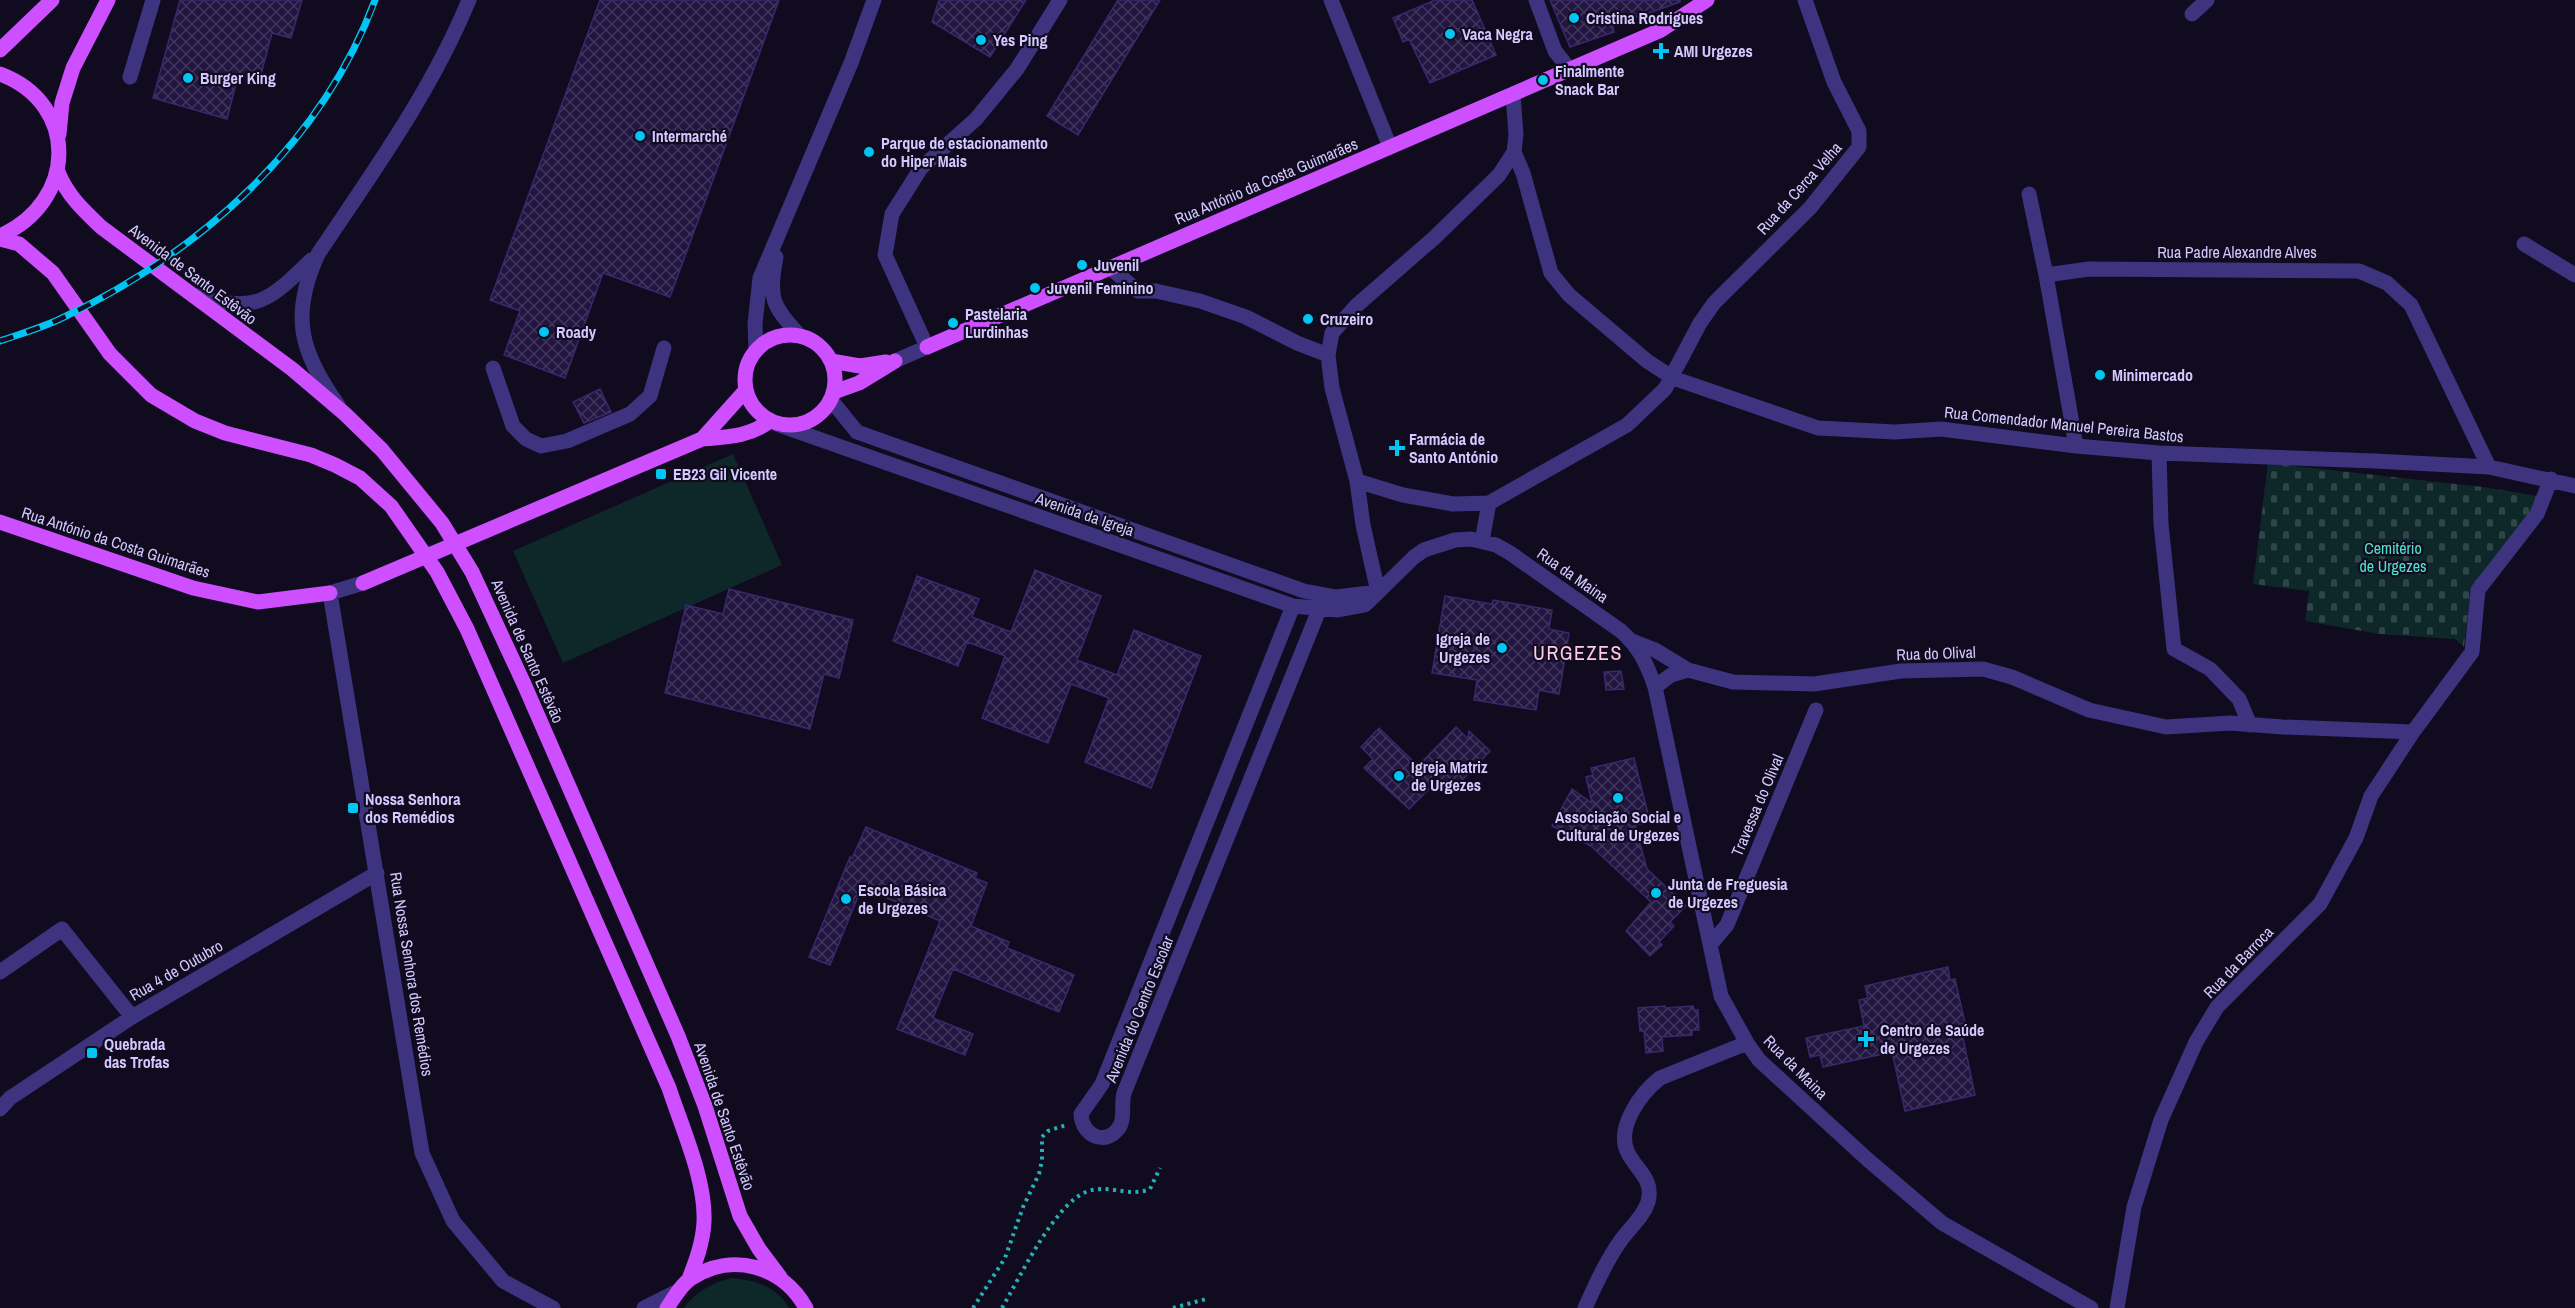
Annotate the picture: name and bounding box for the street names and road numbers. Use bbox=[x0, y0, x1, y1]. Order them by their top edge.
street label: Rua António da Costa Guimarães bbox=[1171, 132, 1361, 230]
street label: Rua da Cerca Velha bbox=[1752, 136, 1847, 239]
street label: Avenida de Santo Estêvão bbox=[124, 218, 262, 329]
street label: Rua Padre Alexandre Alves bbox=[2157, 241, 2317, 263]
street label: Rua Comendador Manuel Pereira Bastos bbox=[1943, 400, 2185, 448]
street label: Avenida da Igreja bbox=[1032, 487, 1138, 541]
street label: Rua António da Costa Guimarães bbox=[19, 501, 213, 583]
street label: Rua da Maina bbox=[1533, 542, 1614, 608]
street label: Avenida de Santo Estêvão bbox=[486, 575, 570, 726]
street label: Rua do Olival bbox=[1896, 641, 1976, 665]
street label: Travessa do Olival bbox=[1726, 751, 1788, 859]
street label: Rua Nossa Senhora dos Remédios bbox=[385, 870, 439, 1078]
street label: Rua da Barroca bbox=[2198, 921, 2278, 1003]
street label: Avenida do Centro Escolar bbox=[1099, 932, 1179, 1087]
street label: Rua 4 de Outubro bbox=[125, 934, 227, 1006]
street label: Rua da Maina bbox=[1759, 1030, 1833, 1104]
street label: Avenida de Santo Estêvão bbox=[689, 1038, 761, 1193]

